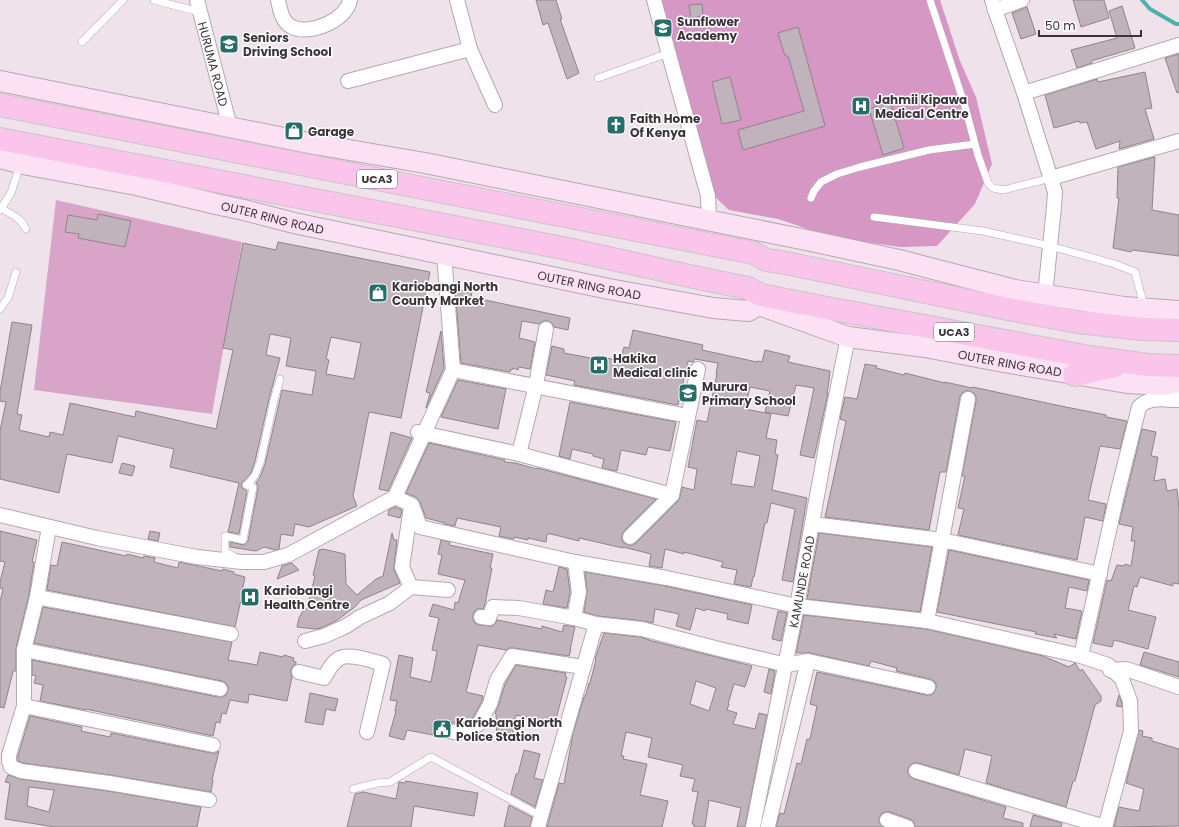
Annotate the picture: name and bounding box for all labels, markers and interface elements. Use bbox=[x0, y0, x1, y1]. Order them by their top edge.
scale bar bbox=[1039, 12, 1141, 38]
place label: Sunflower Academy bbox=[677, 13, 739, 44]
school or university icon: Sunflower Academy bbox=[652, 17, 674, 39]
text: 50 m bbox=[1045, 17, 1076, 34]
street label: HURUMA ROAD bbox=[194, 20, 233, 108]
place label: Seniors Driving School bbox=[243, 29, 332, 60]
school or university icon: Seniors Driving School bbox=[218, 33, 240, 55]
place label: Jahmii Kipawa Medical Centre bbox=[875, 91, 969, 122]
hospital icon: Jahmii Kipawa Medical Centre bbox=[850, 95, 872, 117]
place label: Faith Home Of Kenya bbox=[630, 110, 701, 141]
church icon: Faith Home Of Kenya bbox=[605, 114, 627, 136]
shop icon: Garage bbox=[283, 120, 305, 142]
place label: Garage bbox=[308, 123, 355, 140]
road number: UCA3 bbox=[357, 170, 397, 188]
street label: OUTER RING ROAD bbox=[220, 197, 326, 238]
street label: OUTER RING ROAD bbox=[536, 266, 643, 303]
place label: Kariobangi North County Market bbox=[392, 278, 498, 309]
shop icon: Kariobangi North County Market bbox=[367, 282, 389, 304]
road number: UCA3 bbox=[934, 323, 974, 341]
street label: OUTER RING ROAD bbox=[956, 345, 1063, 380]
place label: Hakika Medical clinic bbox=[613, 350, 698, 381]
hospital icon: Hakika Medical clinic bbox=[588, 354, 610, 376]
place label: Murura Primary School bbox=[702, 378, 796, 409]
school or university icon: Murura Primary School bbox=[677, 382, 699, 404]
street label: KAMUNDE ROAD bbox=[784, 534, 818, 629]
place label: Kariobangi Health Centre bbox=[264, 582, 350, 613]
hospital icon: Kariobangi Health Centre bbox=[239, 586, 261, 608]
place label: Kariobangi North Police Station bbox=[456, 714, 562, 745]
public building icon: Kariobangi North Police Station bbox=[431, 718, 453, 740]

